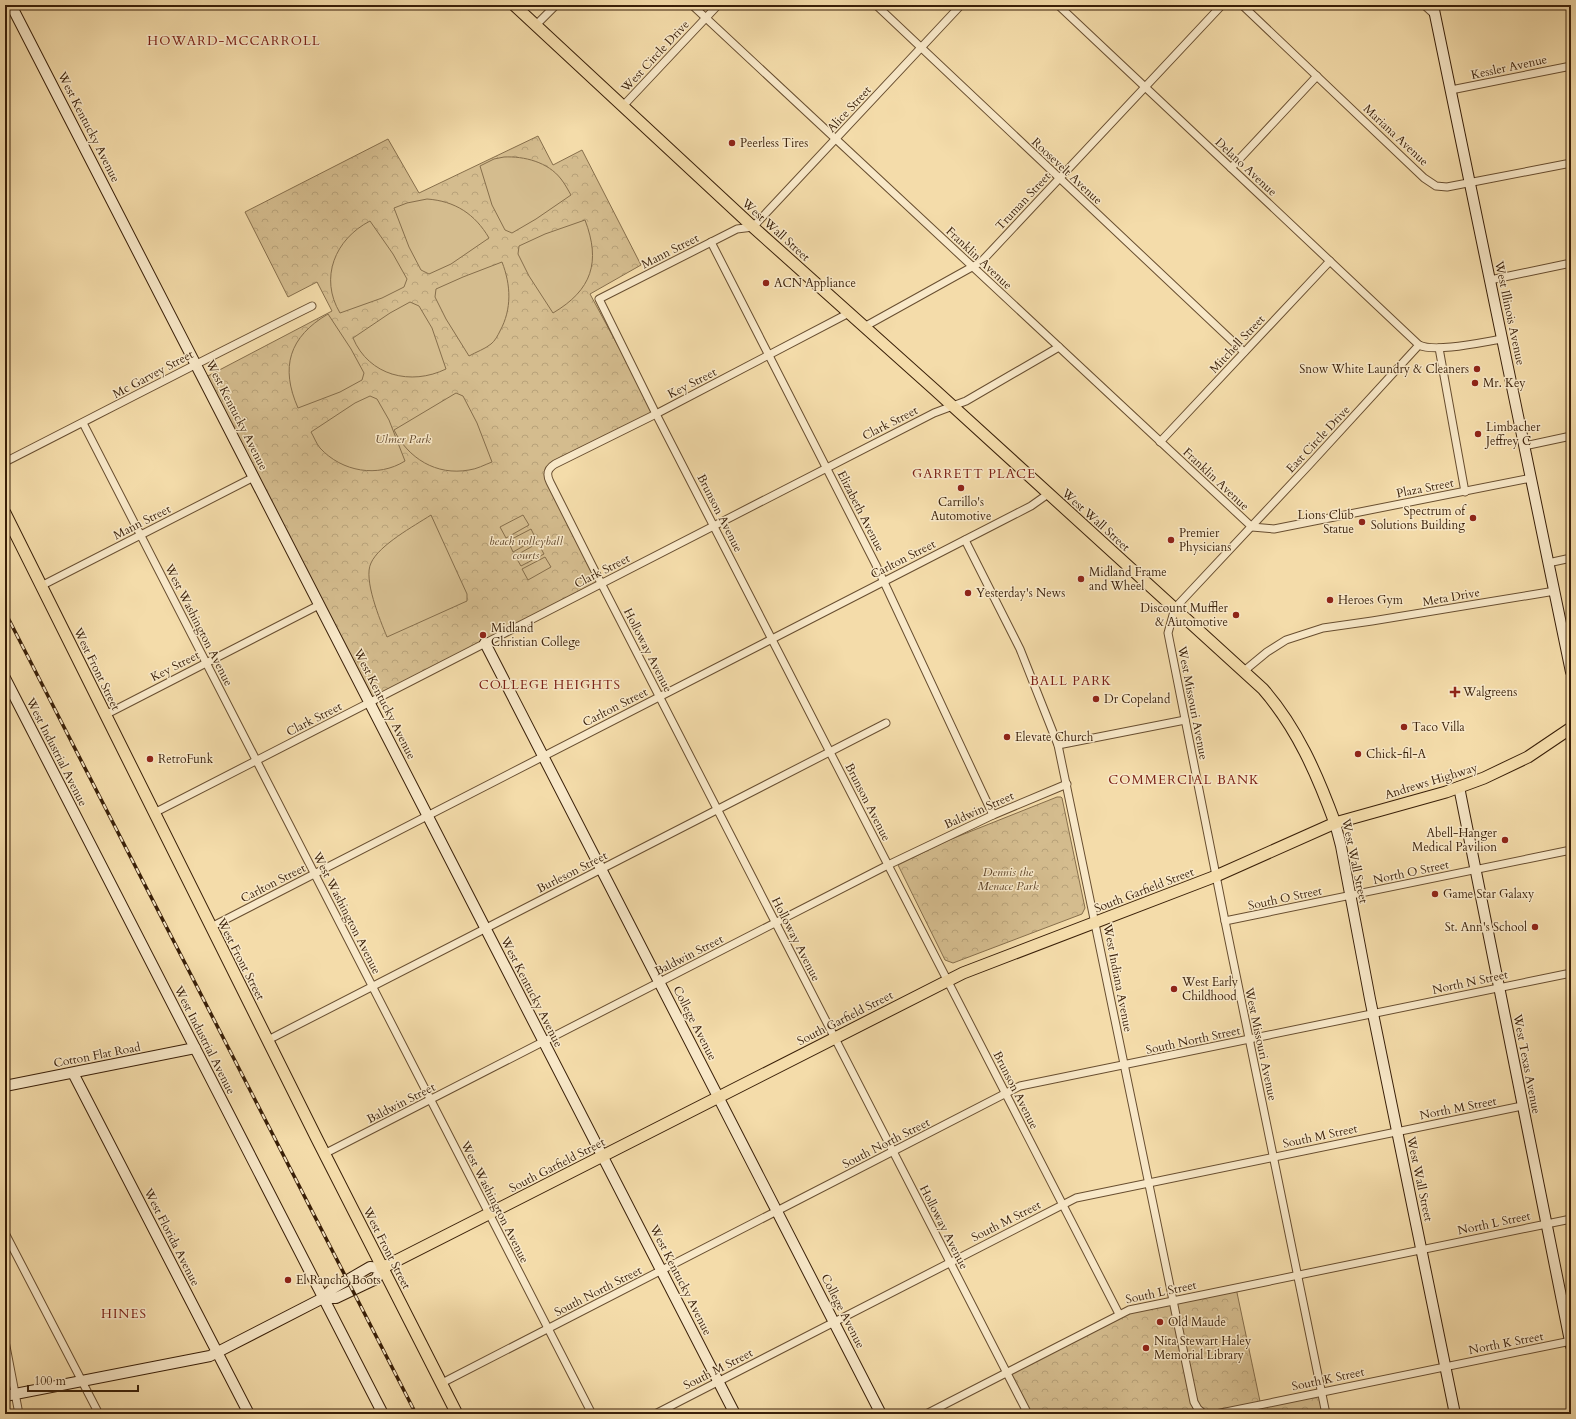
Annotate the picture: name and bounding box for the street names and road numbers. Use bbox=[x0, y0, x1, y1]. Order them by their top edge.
street label: West Circle Drive bbox=[617, 17, 693, 96]
street label: Kessler Avenue bbox=[1469, 51, 1549, 83]
street label: West Kentucky Avenue bbox=[54, 68, 124, 185]
street label: Alice Street bbox=[823, 82, 875, 136]
street label: Mariana Avenue bbox=[1360, 101, 1432, 169]
street label: Roosevelt Avenue bbox=[1028, 134, 1106, 208]
street label: Delano Avenue bbox=[1212, 134, 1280, 200]
street label: Truman Street bbox=[992, 168, 1054, 234]
street label: West Wall Street bbox=[738, 194, 814, 265]
street label: Franklin Avenue bbox=[942, 223, 1016, 293]
street label: Mann Street bbox=[639, 230, 702, 272]
street label: West Illinois Avenue bbox=[1491, 258, 1529, 367]
street label: Mitchell Street bbox=[1206, 311, 1268, 377]
street label: Mc Garvey Street bbox=[110, 346, 196, 402]
street label: West Kentucky Avenue bbox=[202, 356, 272, 473]
street label: Key Street bbox=[665, 364, 719, 402]
street label: Clark Street bbox=[859, 402, 921, 444]
street label: East Circle Drive bbox=[1283, 402, 1353, 476]
street label: Franklin Avenue bbox=[1179, 444, 1253, 514]
street label: Elizabeth Avenue bbox=[834, 468, 888, 554]
street label: Brunson Avenue bbox=[693, 471, 747, 555]
street label: Plaza Street bbox=[1395, 475, 1455, 501]
street label: West Wall Street bbox=[1058, 484, 1134, 555]
street label: Mann Street bbox=[111, 501, 174, 543]
street label: Carlton Street bbox=[868, 536, 938, 582]
street label: Clark Street bbox=[571, 550, 633, 592]
street label: West Washington Avenue bbox=[161, 560, 237, 689]
street label: Meta Drive bbox=[1421, 584, 1481, 610]
street label: Holloway Avenue bbox=[620, 605, 676, 695]
street label: West Front Street bbox=[70, 624, 124, 713]
street label: West Missouri Avenue bbox=[1174, 644, 1212, 761]
street label: West Kentucky Avenue bbox=[350, 645, 420, 762]
street label: Key Street bbox=[148, 647, 202, 685]
street label: Carlton Street bbox=[580, 684, 650, 730]
street label: West Industrial Avenue bbox=[22, 694, 91, 809]
street label: Clark Street bbox=[283, 698, 345, 740]
street label: Andrews Highway bbox=[1383, 759, 1480, 803]
street label: Brunson Avenue bbox=[841, 760, 895, 844]
street label: Baldwin Street bbox=[942, 787, 1017, 833]
street label: West Wall Street bbox=[1338, 816, 1372, 905]
street label: Burleson Street bbox=[534, 847, 610, 897]
street label: West Washington Avenue bbox=[309, 848, 385, 977]
street label: North O Street bbox=[1372, 856, 1451, 888]
street label: Carlton Street bbox=[238, 860, 308, 906]
street label: South Garfield Street bbox=[1092, 864, 1196, 916]
street label: South O Street bbox=[1247, 882, 1324, 914]
street label: Holloway Avenue bbox=[768, 894, 824, 984]
street label: West Front Street bbox=[213, 914, 269, 1003]
street label: West Indiana Avenue bbox=[1099, 922, 1136, 1033]
street label: Baldwin Street bbox=[652, 931, 726, 979]
street label: West Kentucky Avenue bbox=[497, 933, 567, 1050]
street label: North N Street bbox=[1431, 966, 1510, 998]
street label: West Industrial Avenue bbox=[170, 982, 239, 1097]
street label: College Avenue bbox=[669, 983, 721, 1063]
street label: West Missouri Avenue bbox=[1241, 985, 1281, 1102]
street label: South Garfield Street bbox=[794, 987, 896, 1049]
street label: West Texas Avenue bbox=[1509, 1012, 1545, 1115]
street label: South North Street bbox=[1144, 1022, 1242, 1058]
street label: Cotton Flat Road bbox=[52, 1039, 142, 1071]
street label: Brunson Avenue bbox=[989, 1048, 1043, 1132]
street label: Baldwin Street bbox=[364, 1079, 438, 1127]
street label: North M Street bbox=[1418, 1093, 1498, 1123]
street label: South North Street bbox=[839, 1114, 933, 1172]
street label: South M Street bbox=[1281, 1120, 1359, 1152]
street label: South Garfield Street bbox=[506, 1134, 608, 1196]
street label: West Wall Street bbox=[1403, 1134, 1437, 1223]
street label: West Washington Avenue bbox=[457, 1137, 533, 1266]
street label: Holloway Avenue bbox=[916, 1182, 972, 1272]
street label: West Florida Avenue bbox=[140, 1185, 204, 1289]
street label: South M Street bbox=[968, 1197, 1044, 1245]
street label: West Front Street bbox=[359, 1203, 415, 1292]
street label: North L Street bbox=[1456, 1207, 1532, 1239]
street label: West Kentucky Avenue bbox=[646, 1221, 716, 1338]
street label: South North Street bbox=[551, 1262, 645, 1320]
street label: College Avenue bbox=[817, 1271, 869, 1351]
street label: South L Street bbox=[1124, 1277, 1198, 1307]
street label: North K Street bbox=[1467, 1328, 1545, 1358]
street label: South M Street bbox=[680, 1345, 756, 1393]
street label: South K Street bbox=[1290, 1363, 1366, 1394]

